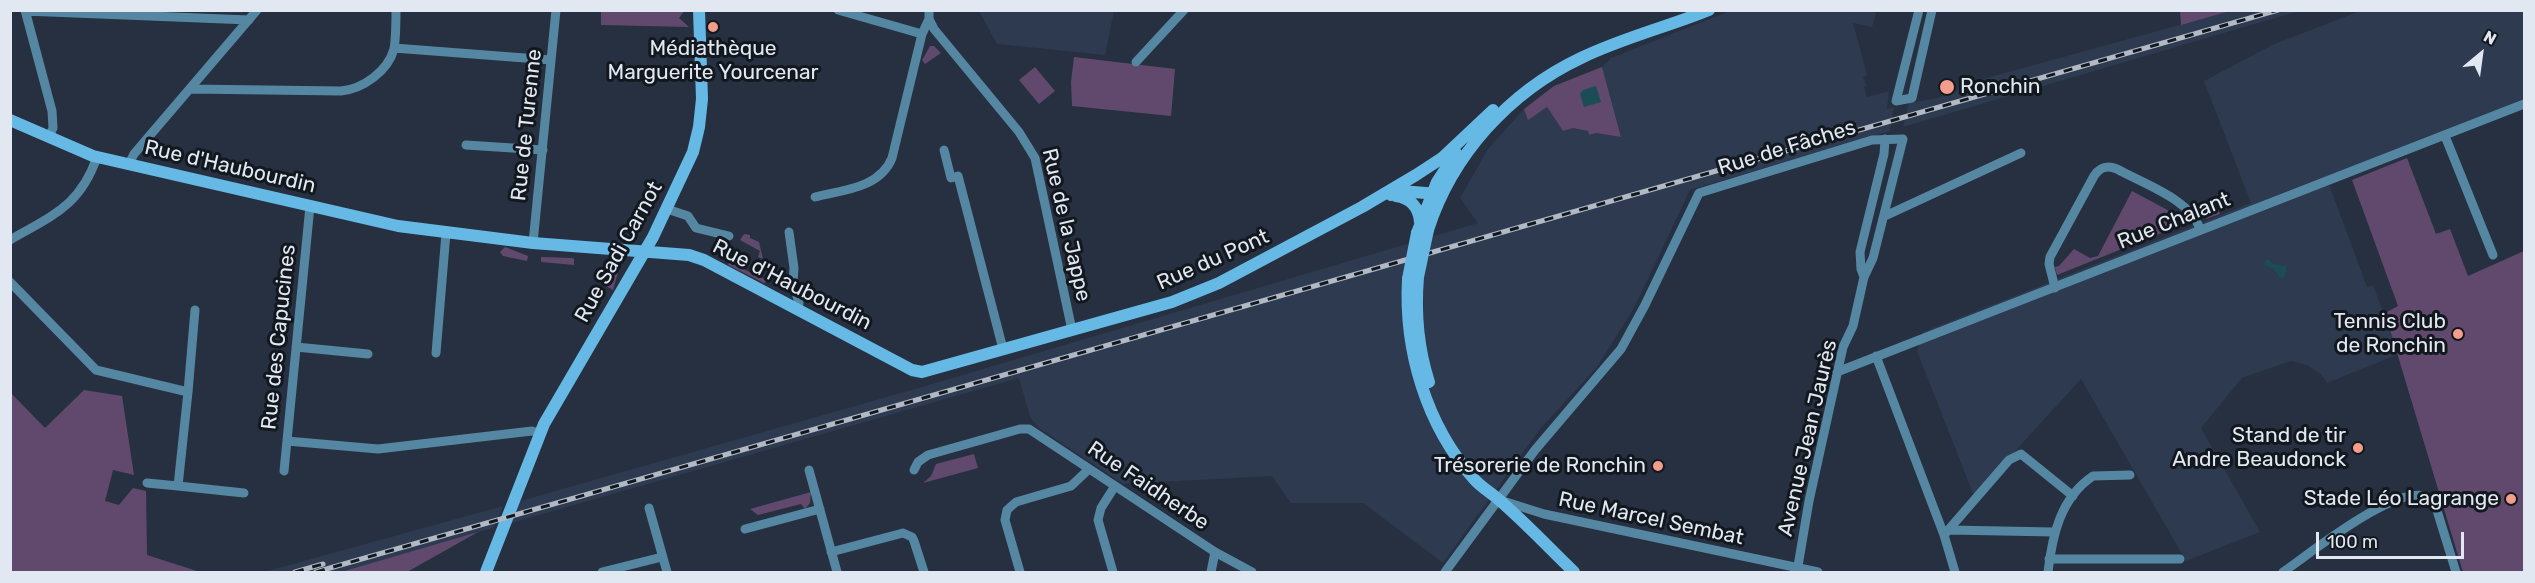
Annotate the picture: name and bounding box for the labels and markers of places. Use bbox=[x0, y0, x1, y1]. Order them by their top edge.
marker: Médiathèque Marguerite Yourcenar bbox=[706, 20, 720, 34]
place label: Médiathèque Marguerite Yourcenar bbox=[607, 36, 819, 86]
place label: Ronchin bbox=[1960, 74, 2041, 100]
marker: Ronchin bbox=[1938, 78, 1956, 96]
place label: Tennis Club de Ronchin bbox=[2333, 309, 2446, 359]
marker: Tennis Club de Ronchin bbox=[2451, 327, 2465, 341]
place label: Stand de tir Andre Beaudonck bbox=[2172, 423, 2346, 473]
marker: Stand de tir Andre Beaudonck bbox=[2351, 441, 2365, 455]
place label: Trésorerie de Ronchin bbox=[1434, 453, 1646, 479]
marker: Trésorerie de Ronchin bbox=[1651, 459, 1665, 473]
place label: Stade Léo Lagrange bbox=[2304, 486, 2499, 512]
marker: Stade Léo Lagrange bbox=[2504, 492, 2518, 506]

